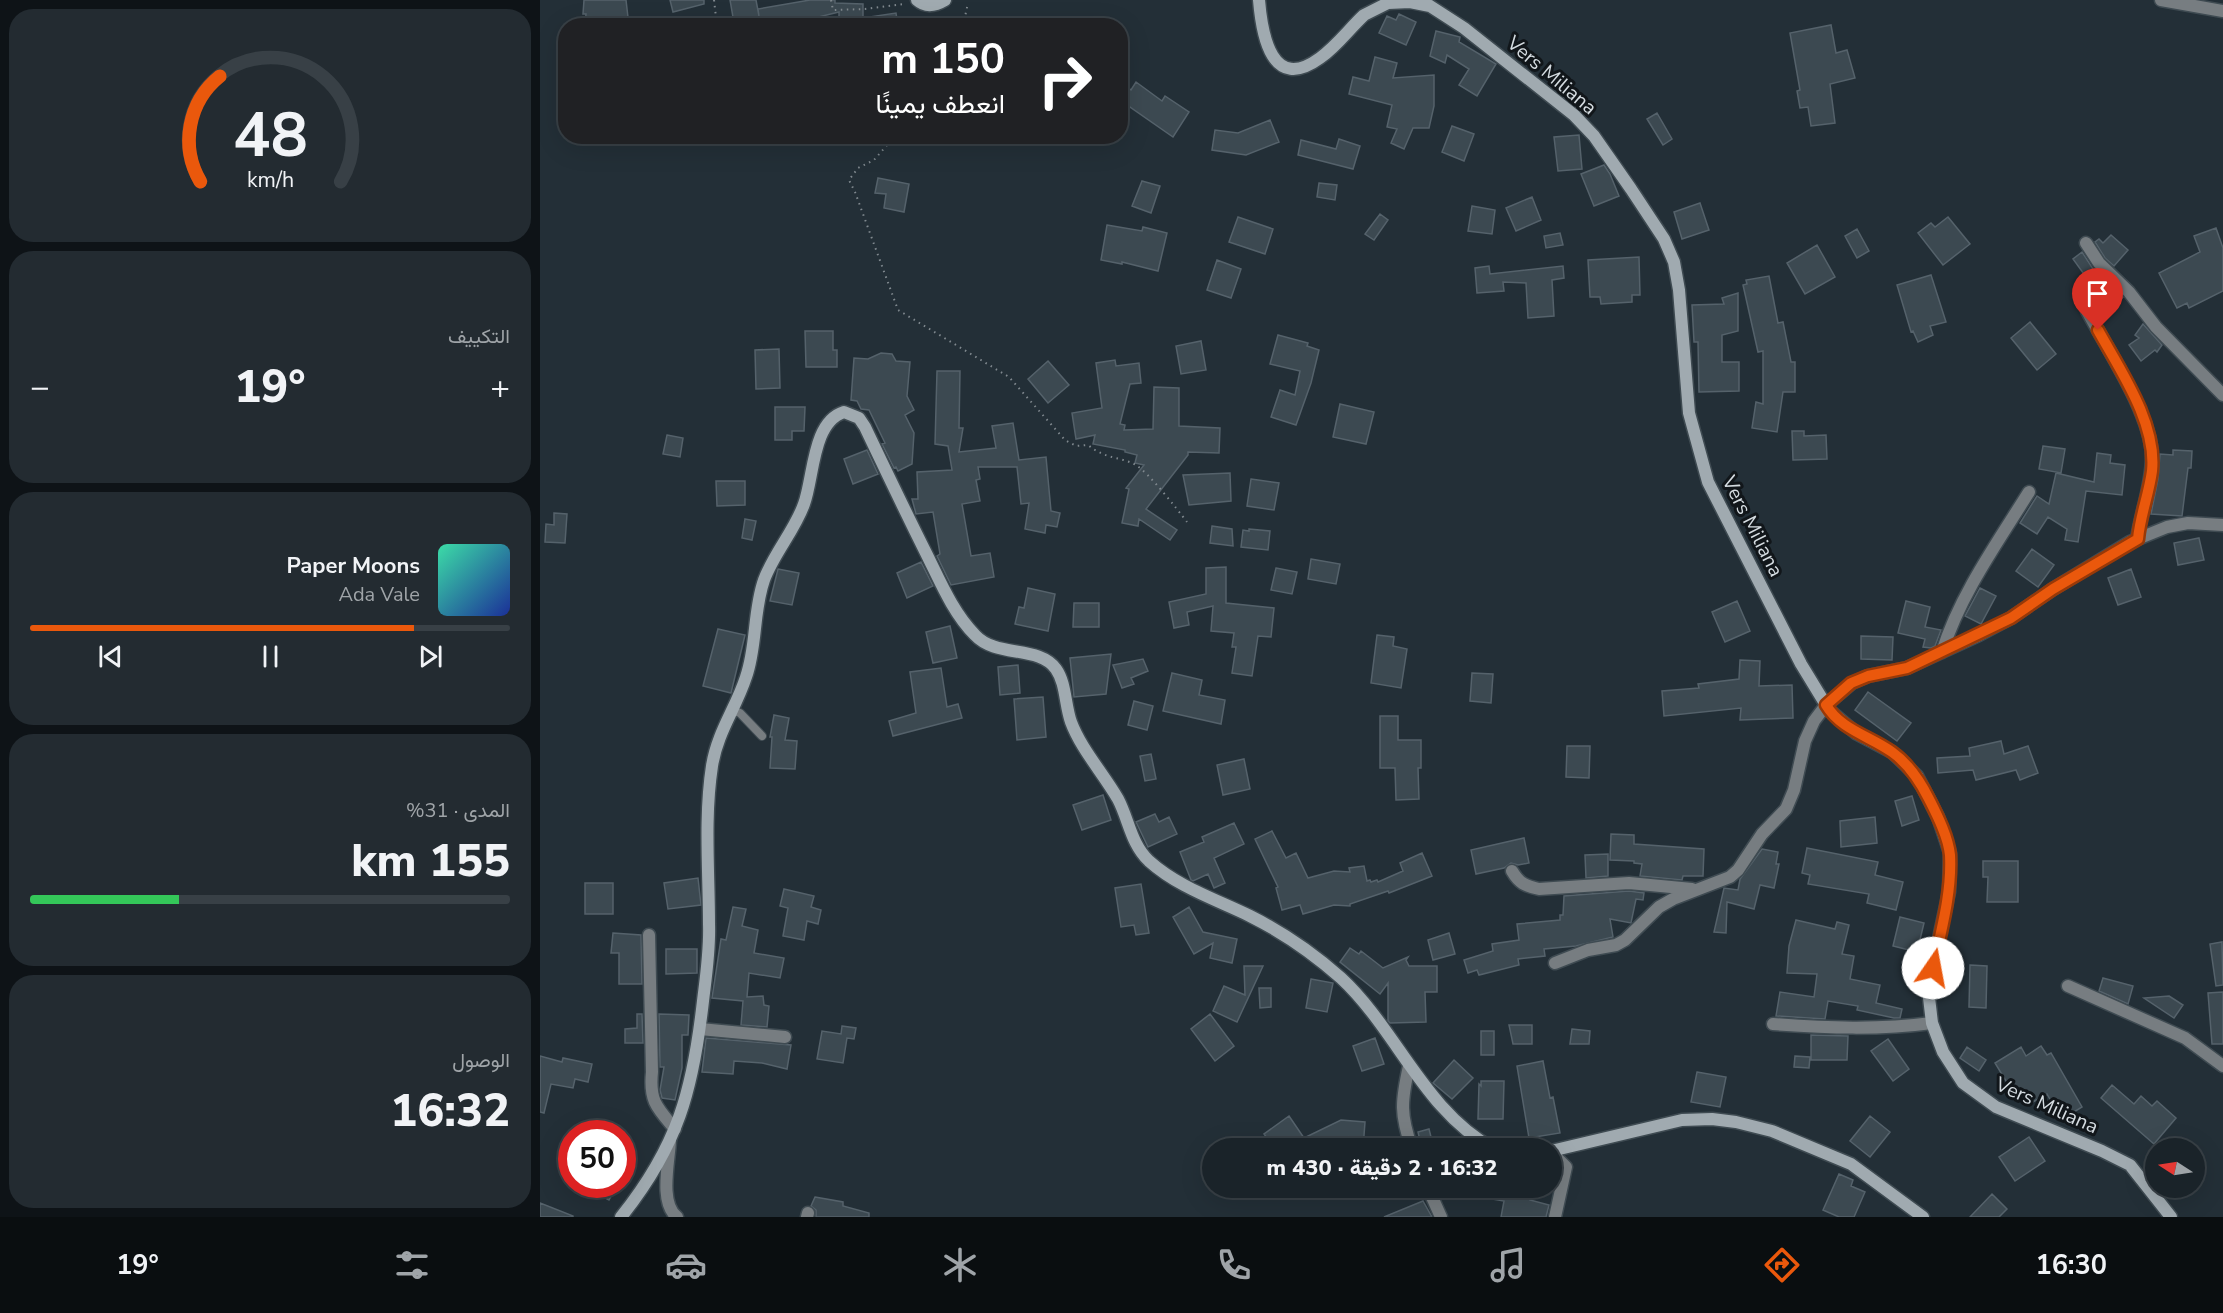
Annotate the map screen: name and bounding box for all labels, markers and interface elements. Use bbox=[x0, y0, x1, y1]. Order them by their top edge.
street label: Vers Miliana bbox=[1500, 29, 1602, 121]
text: 150 m bbox=[881, 31, 1005, 88]
icon: right bbox=[1026, 42, 1104, 120]
text: انعطف يمينًا bbox=[875, 86, 1005, 123]
text: 48 bbox=[233, 93, 307, 178]
text: km/h bbox=[246, 166, 294, 196]
pin bbox=[2072, 268, 2123, 330]
icon: arrive bbox=[2081, 277, 2114, 310]
text: التكييف bbox=[448, 323, 510, 350]
text: 19° bbox=[234, 357, 306, 418]
text: − bbox=[30, 365, 50, 410]
text: + bbox=[490, 365, 510, 410]
street label: Vers Miliana bbox=[1715, 470, 1790, 581]
text: Paper Moons bbox=[286, 551, 420, 581]
text: Ada Vale bbox=[338, 581, 420, 608]
icon: previous bbox=[94, 640, 127, 673]
icon: pause bbox=[254, 640, 287, 673]
icon: next bbox=[414, 640, 447, 673]
text: المدى · 31% bbox=[406, 797, 510, 824]
text: 155 km bbox=[351, 831, 510, 892]
position arrow bbox=[1901, 936, 1965, 1000]
text: الوصول bbox=[452, 1047, 510, 1074]
street label: Vers Miliana bbox=[1990, 1070, 2103, 1140]
text: 16:32 bbox=[390, 1081, 510, 1142]
speed limit sign: 50 bbox=[558, 1120, 636, 1198]
north arrow bbox=[2145, 1138, 2205, 1198]
map controls bbox=[2145, 1138, 2205, 1198]
text: 16:32 · 2 دقيقة · 430 m bbox=[1266, 1153, 1498, 1183]
icon: filters bbox=[391, 1244, 433, 1286]
icon: car bbox=[665, 1244, 707, 1286]
icon: climate bbox=[939, 1244, 981, 1286]
icon: phone bbox=[1213, 1244, 1255, 1286]
icon: music bbox=[1487, 1244, 1529, 1286]
icon: directions bbox=[1761, 1244, 1803, 1286]
text: 19° bbox=[116, 1247, 159, 1284]
text: 16:30 bbox=[2035, 1247, 2107, 1284]

